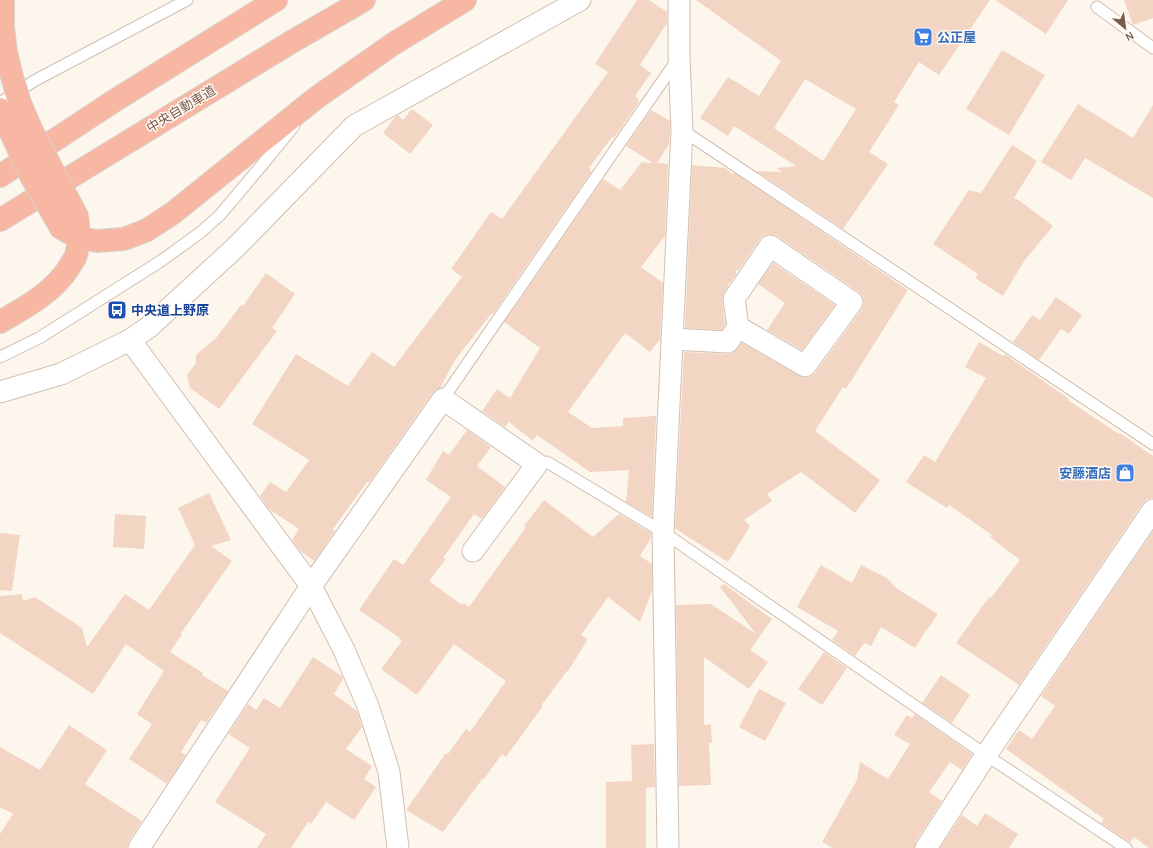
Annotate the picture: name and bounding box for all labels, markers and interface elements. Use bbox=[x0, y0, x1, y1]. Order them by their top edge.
north arrow bbox=[1105, 8, 1145, 48]
supermarket icon: 公正屋 bbox=[912, 26, 934, 48]
text: N bbox=[1123, 29, 1136, 44]
place label: 公正屋 bbox=[937, 30, 976, 45]
street label: 中央自動車道 bbox=[144, 82, 218, 136]
bus stop icon: 中央道上野原 bbox=[106, 299, 128, 321]
place label: 中央道上野原 bbox=[131, 303, 209, 318]
shop icon: 安藤酒店 bbox=[1114, 462, 1136, 484]
place label: 安藤酒店 bbox=[1059, 466, 1111, 481]

